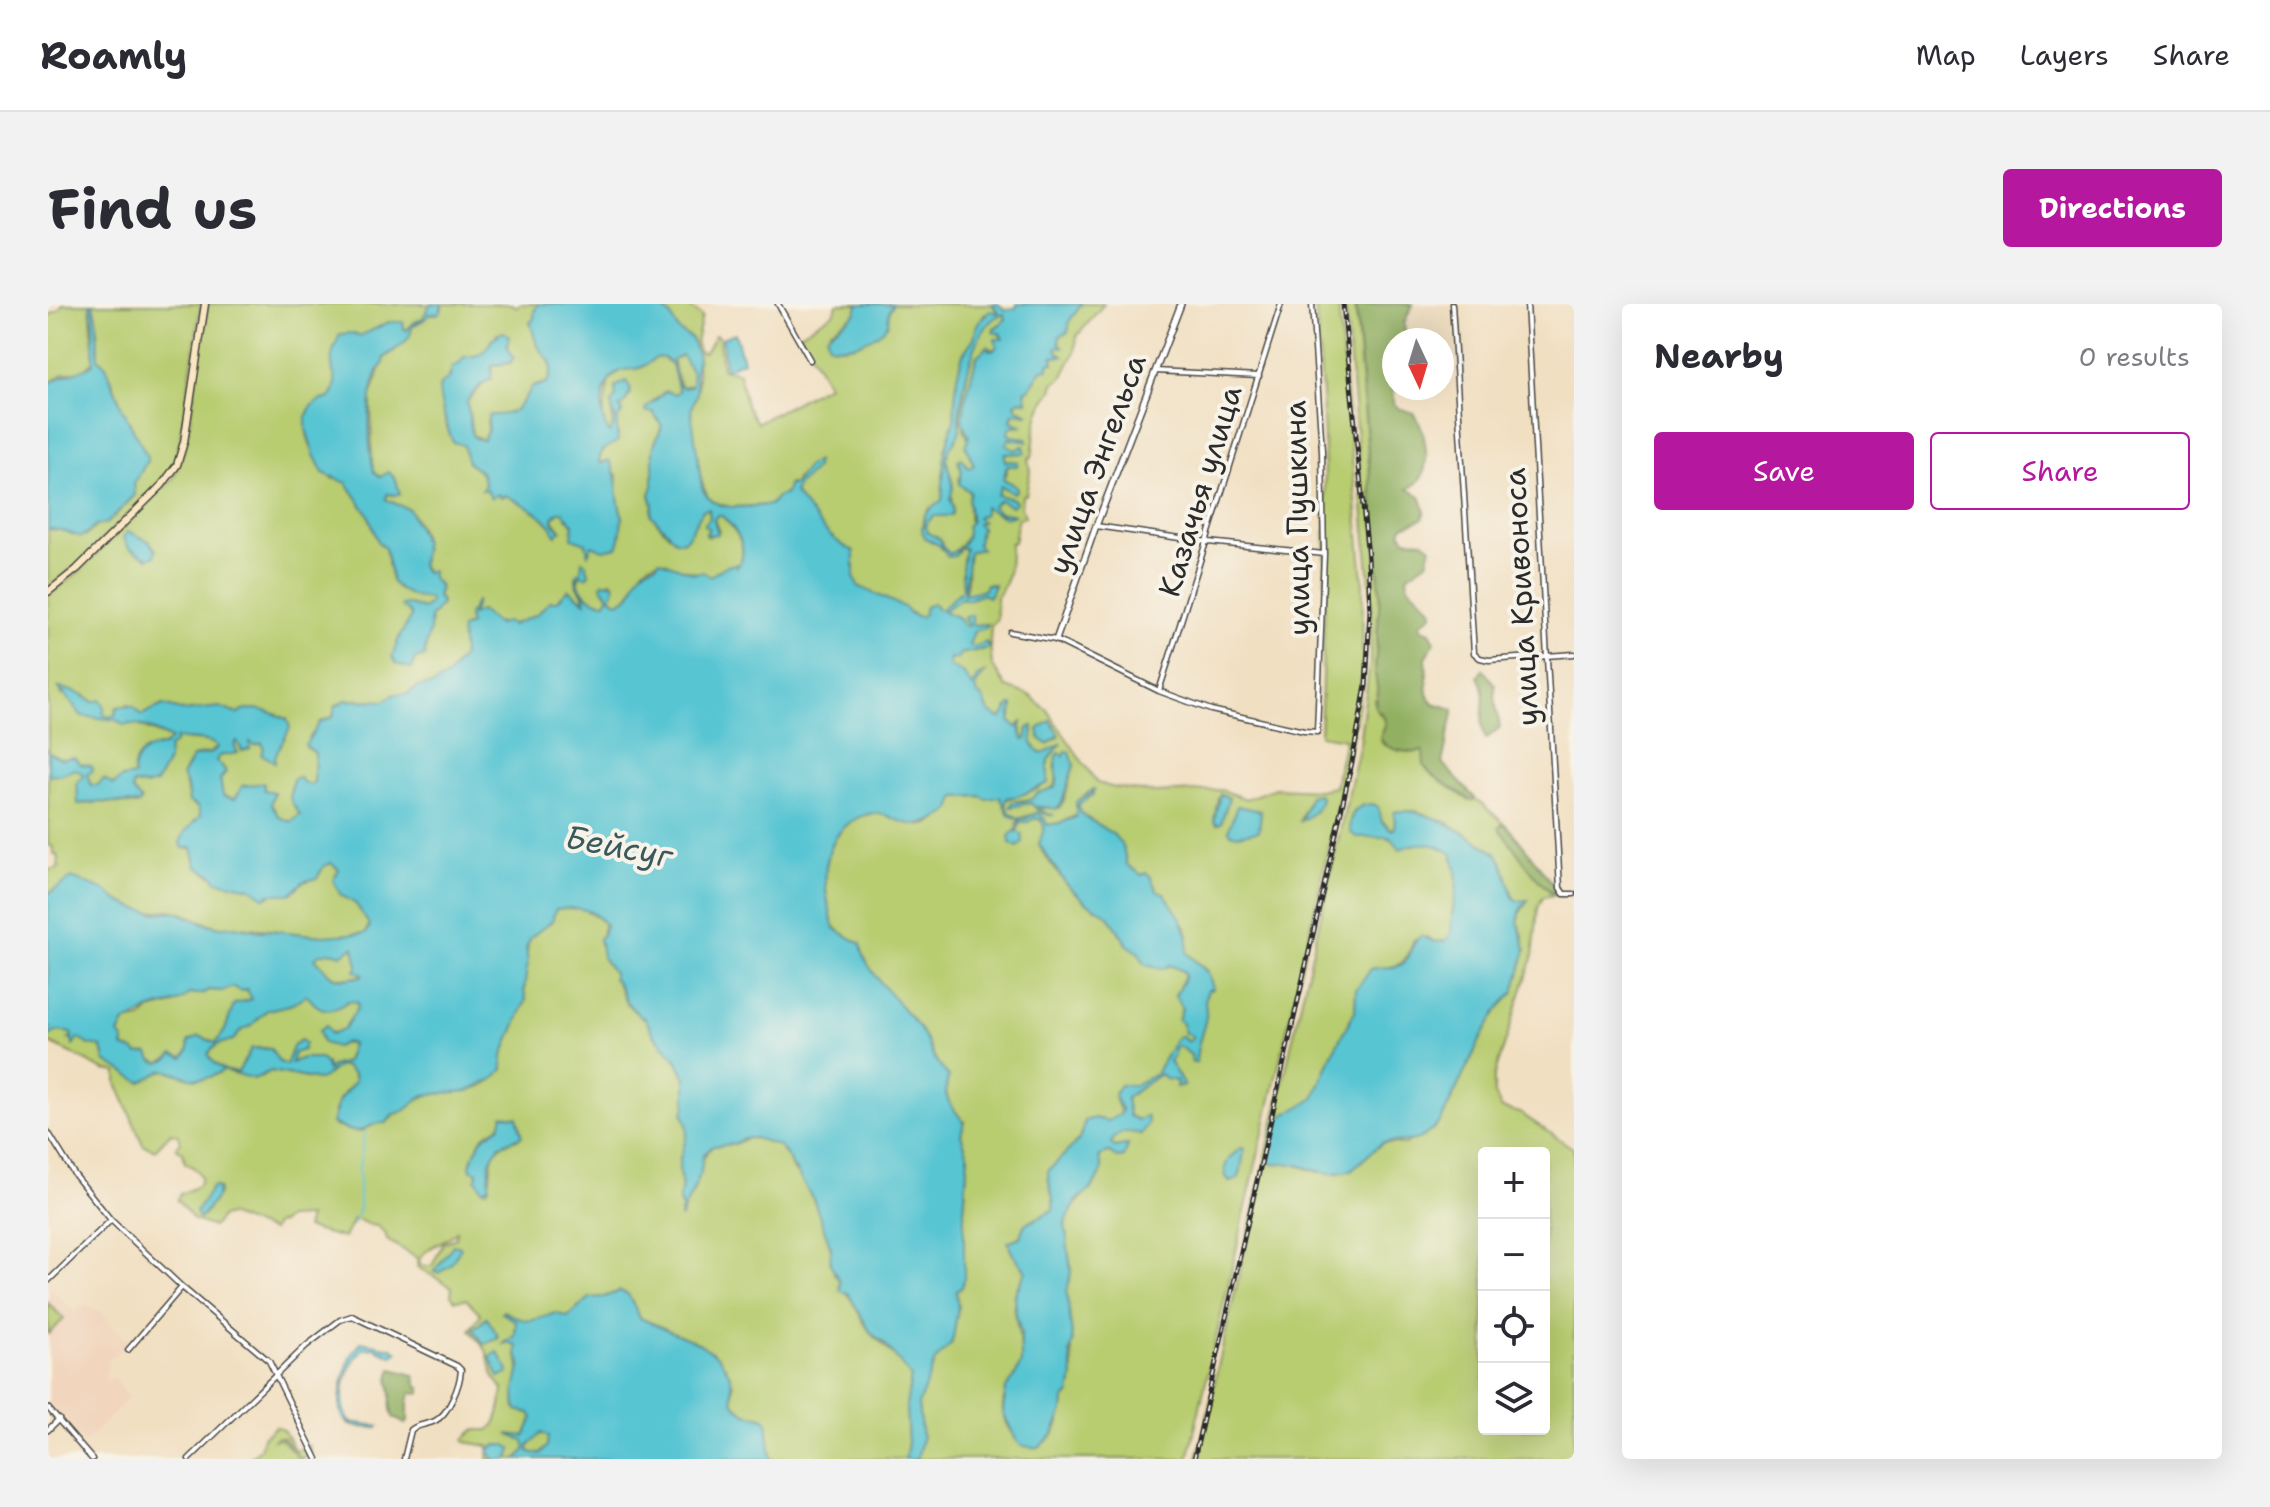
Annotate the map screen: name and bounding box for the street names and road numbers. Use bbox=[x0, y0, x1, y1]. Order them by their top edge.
street label: улица Энгельса bbox=[1038, 348, 1156, 580]
street label: Казачья улица bbox=[1148, 380, 1252, 602]
street label: улица Пушкина bbox=[1274, 400, 1320, 636]
street label: улица Кривоноса bbox=[1494, 467, 1548, 727]

